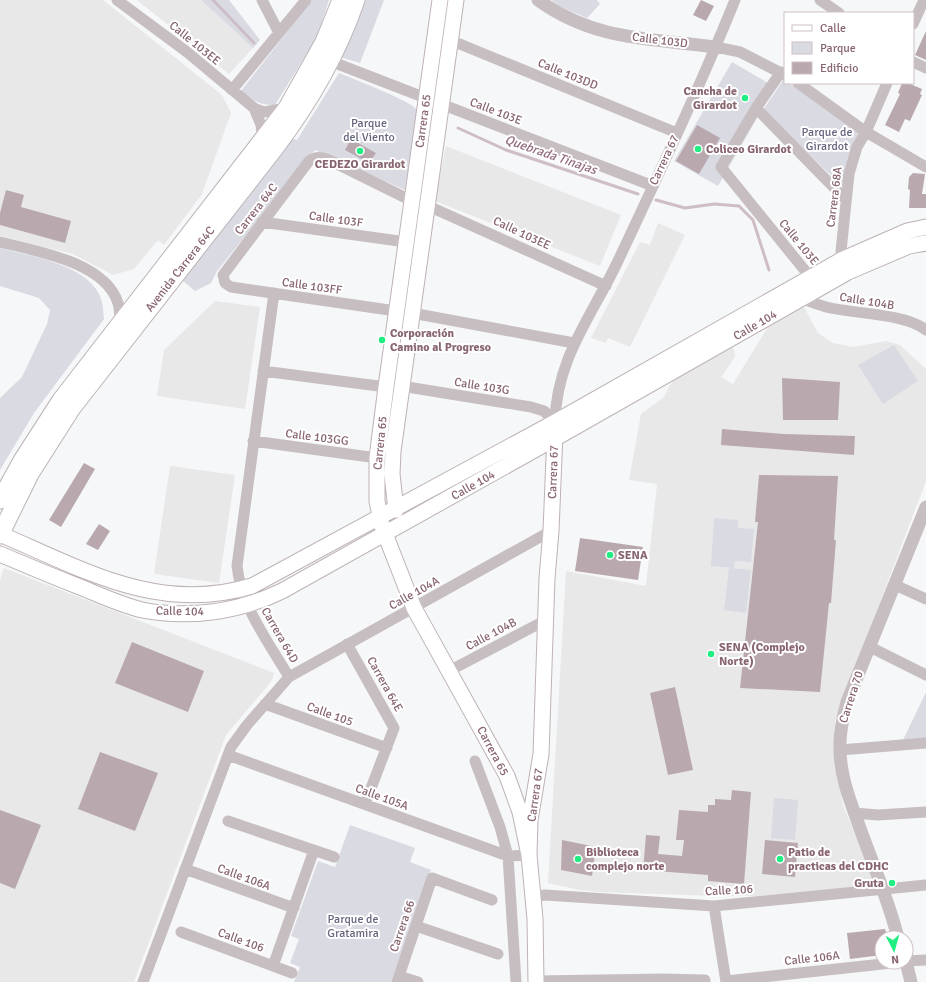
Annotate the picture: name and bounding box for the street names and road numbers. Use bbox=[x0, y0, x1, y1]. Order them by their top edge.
street label: Calle 103EE bbox=[166, 18, 224, 69]
street label: Calle 103D bbox=[631, 30, 689, 51]
street label: Calle 103DD bbox=[535, 56, 600, 93]
street label: Carrera 65 bbox=[412, 93, 435, 149]
street label: Calle 103E bbox=[467, 95, 524, 128]
street label: Carrera 67 bbox=[646, 133, 683, 188]
street label: Carrera 68A bbox=[823, 165, 846, 228]
street label: Carrera 64C bbox=[232, 181, 281, 238]
street label: Calle 103F bbox=[308, 208, 364, 231]
street label: Calle 103EE bbox=[491, 214, 553, 253]
street label: Calle 103E bbox=[775, 216, 822, 269]
street label: Avenida Carrera 64C bbox=[142, 224, 218, 315]
street label: Calle 103FF bbox=[281, 275, 343, 298]
street label: Calle 104B bbox=[838, 290, 895, 313]
street label: Calle 104 bbox=[731, 307, 780, 344]
street label: Calle 103G bbox=[453, 375, 511, 398]
street label: Carrera 65 bbox=[370, 415, 391, 471]
street label: Calle 103GG bbox=[284, 426, 349, 449]
street label: Carrera 67 bbox=[545, 445, 562, 499]
street label: Calle 104 bbox=[449, 467, 498, 504]
street label: Calle 104A bbox=[386, 573, 443, 613]
street label: Calle 104 bbox=[156, 604, 205, 619]
street label: Carrera 64D bbox=[258, 605, 302, 666]
street label: Calle 104B bbox=[463, 615, 519, 654]
street label: Carrera 64E bbox=[363, 654, 406, 715]
street label: Carrera 70 bbox=[836, 669, 867, 725]
street label: Calle 105 bbox=[305, 699, 355, 730]
street label: Carrera 65 bbox=[473, 724, 512, 779]
street label: Carrera 67 bbox=[524, 767, 547, 823]
street label: Calle 105A bbox=[353, 781, 411, 814]
street label: Calle 106A bbox=[215, 861, 273, 894]
street label: Calle 106 bbox=[705, 882, 753, 899]
street label: Carrera 66 bbox=[387, 898, 418, 954]
street label: Calle 106 bbox=[216, 925, 266, 956]
street label: Calle 106A bbox=[784, 948, 841, 969]

